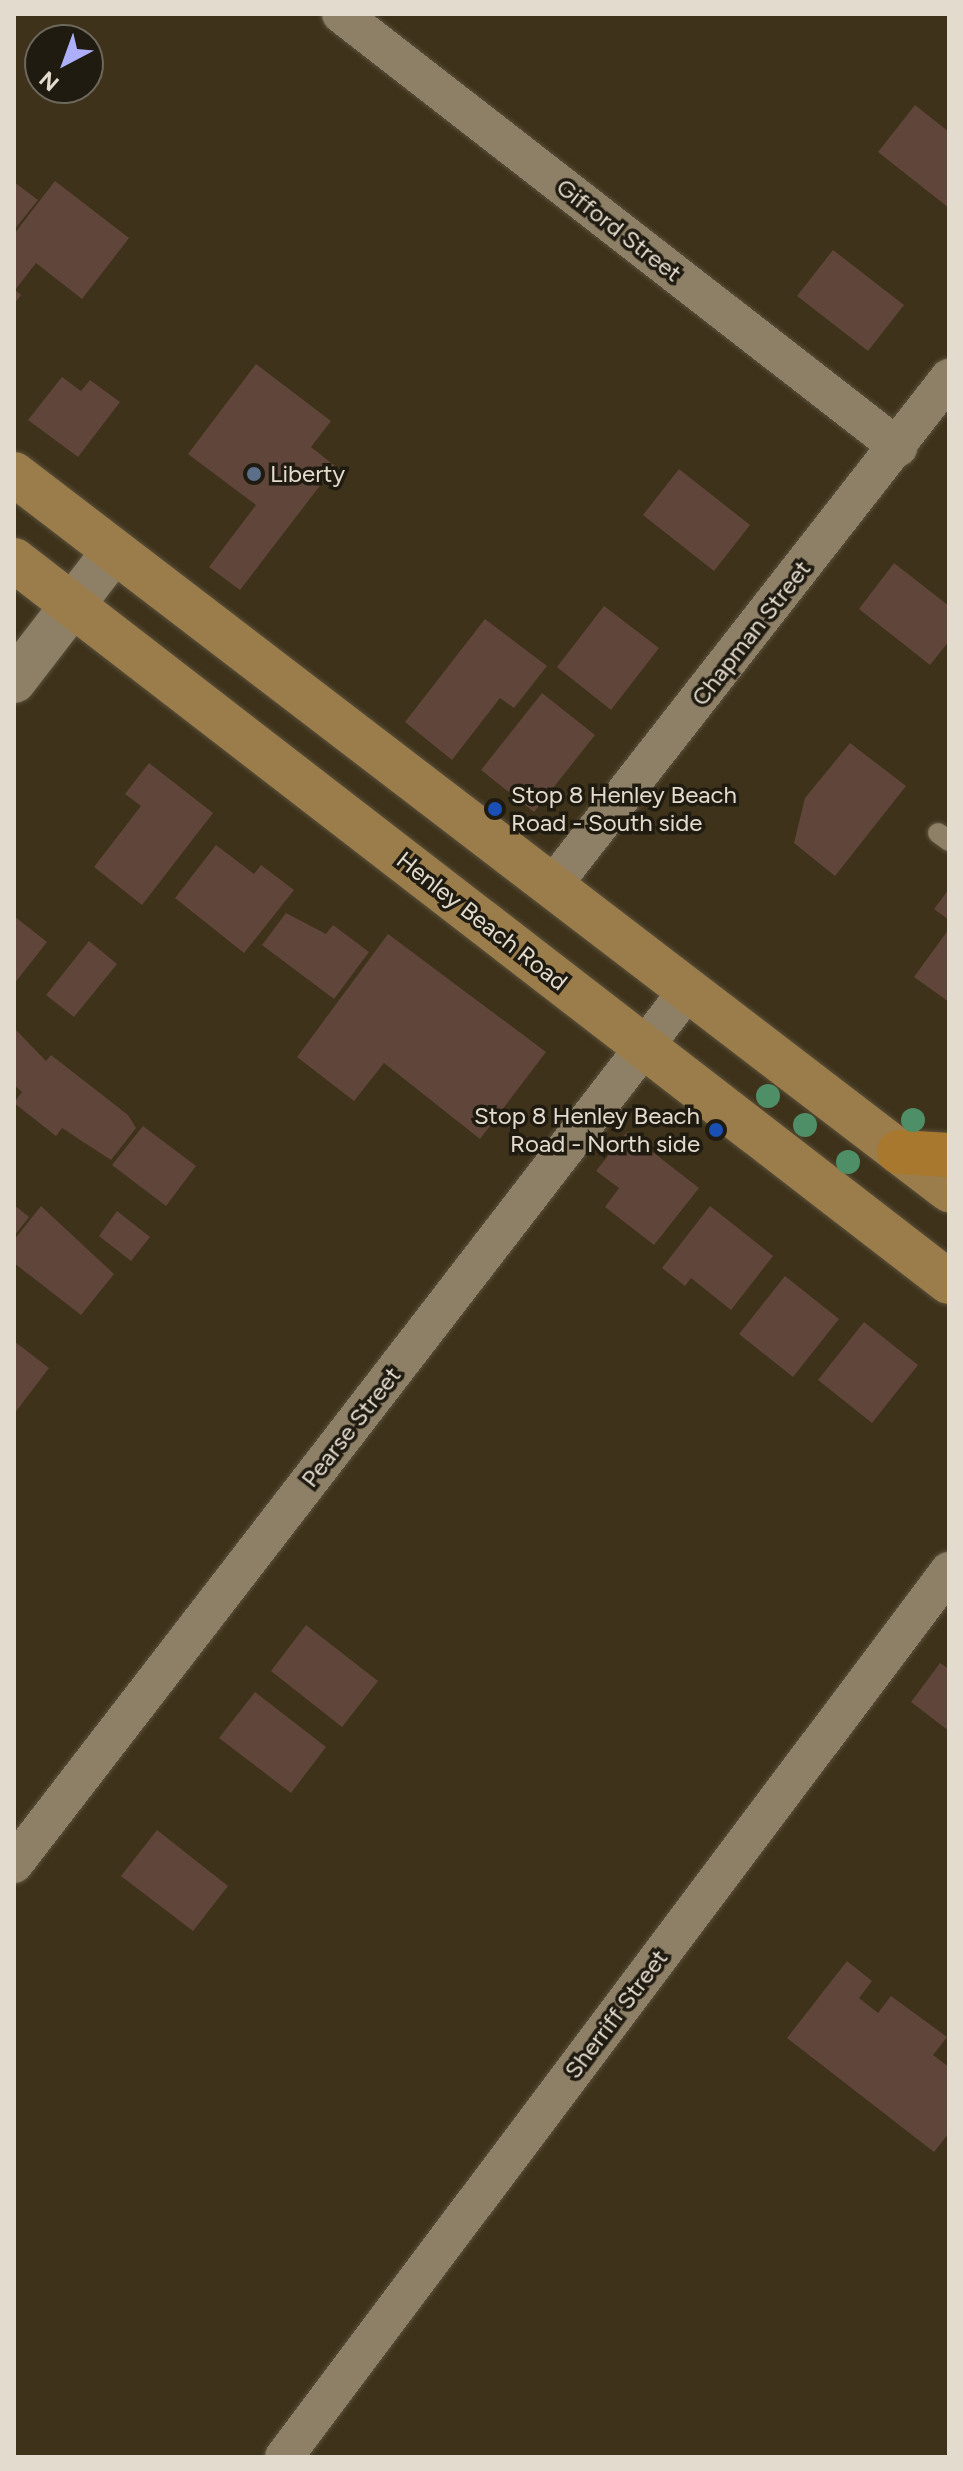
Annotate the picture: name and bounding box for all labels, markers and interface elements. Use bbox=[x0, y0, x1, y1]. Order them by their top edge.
north arrow bbox=[24, 24, 104, 104]
text: N bbox=[34, 65, 65, 97]
street label: Gifford Street bbox=[551, 172, 687, 288]
place label: Liberty bbox=[270, 460, 345, 488]
marker: Liberty bbox=[245, 465, 263, 483]
street label: Chapman Street bbox=[685, 555, 817, 711]
place label: Stop 8 Henley Beach Road - South side bbox=[511, 781, 737, 837]
marker: Stop 8 Henley Beach Road - South side bbox=[486, 800, 504, 818]
street label: Henley Beach Road bbox=[391, 845, 573, 997]
place label: Stop 8 Henley Beach Road - North side bbox=[474, 1102, 700, 1158]
marker: Stop 8 Henley Beach Road - North side bbox=[707, 1121, 725, 1139]
street label: Pearse Street bbox=[295, 1361, 407, 1493]
street label: Sherriff Street bbox=[558, 1944, 674, 2084]

